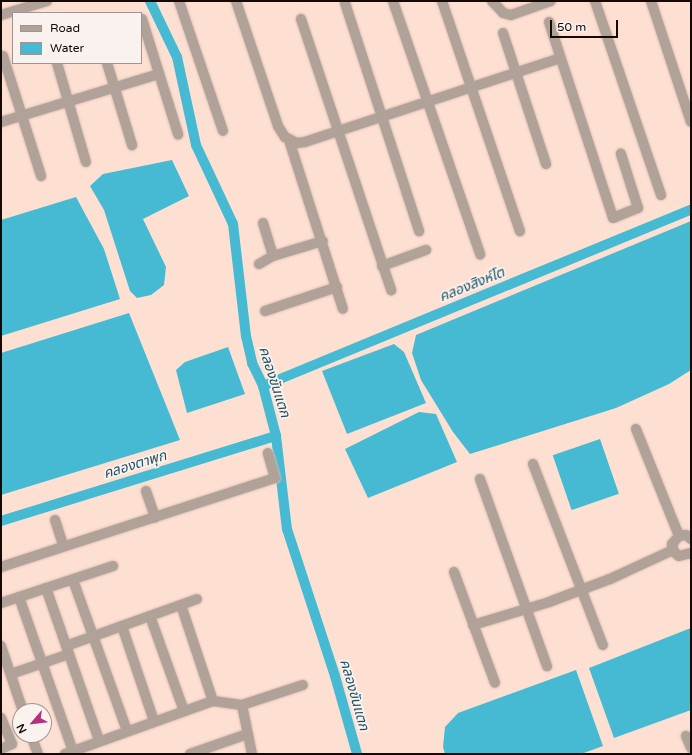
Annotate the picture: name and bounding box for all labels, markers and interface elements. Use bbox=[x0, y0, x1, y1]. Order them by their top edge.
legend bbox=[12, 12, 142, 64]
scale bar bbox=[552, 12, 620, 38]
text: 50 m bbox=[557, 20, 586, 34]
text: Road bbox=[50, 21, 80, 35]
text: Water bbox=[50, 41, 84, 55]
water label: คลองสิงห์โต bbox=[437, 264, 507, 306]
water label: คลองขันแตก bbox=[255, 344, 293, 420]
water label: คลองตาพุก bbox=[102, 447, 168, 483]
water label: คลองขันแตก bbox=[336, 657, 372, 733]
north arrow bbox=[12, 703, 52, 743]
text: N bbox=[14, 721, 30, 735]

